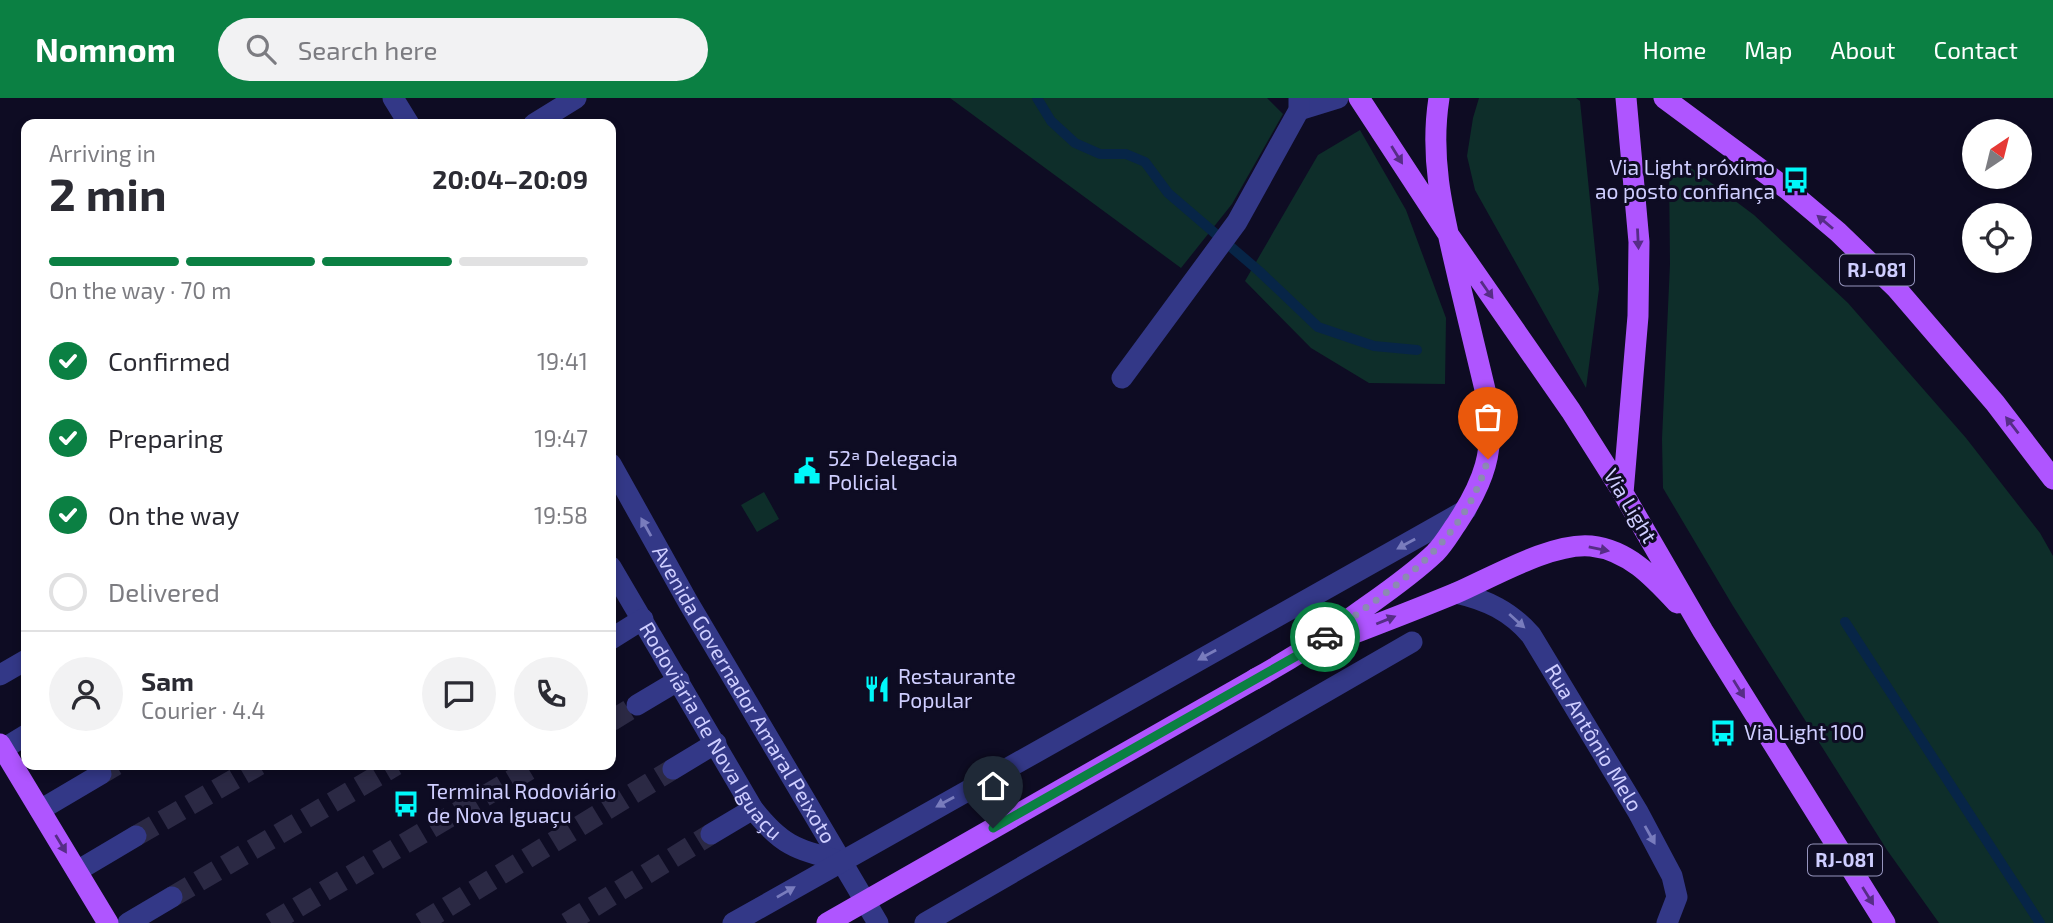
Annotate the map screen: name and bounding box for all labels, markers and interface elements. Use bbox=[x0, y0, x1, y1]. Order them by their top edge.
search box bbox=[218, 18, 708, 81]
text: Nomnom bbox=[35, 29, 176, 69]
icon: search bbox=[242, 30, 280, 68]
text: Search here bbox=[298, 34, 437, 65]
text: Home bbox=[1643, 35, 1706, 64]
text: Map bbox=[1744, 35, 1792, 64]
text: About bbox=[1830, 35, 1896, 64]
text: Contact bbox=[1934, 35, 2018, 64]
north arrow bbox=[1962, 119, 2032, 189]
map controls bbox=[1962, 119, 2032, 273]
text: Arriving in bbox=[49, 139, 156, 167]
one-way arrow bbox=[1391, 145, 1404, 164]
place label: Via Light próximo ao posto confiança bbox=[1595, 154, 1775, 205]
text: 20:04–20:09 bbox=[432, 163, 588, 194]
text: 2 min bbox=[49, 165, 167, 220]
bus stop icon: Via Light próximo ao posto confiança bbox=[1781, 165, 1811, 195]
button: locate bbox=[1962, 203, 2032, 273]
one-way arrow bbox=[1816, 215, 1833, 230]
one-way arrow bbox=[1633, 228, 1644, 250]
road number: RJ-081 bbox=[1840, 254, 1914, 286]
text: On the way · 70 m bbox=[49, 276, 231, 304]
one-way arrow bbox=[1480, 281, 1494, 299]
icon: check bbox=[49, 342, 87, 380]
text: Confirmed bbox=[108, 345, 231, 376]
text: 19:41 bbox=[537, 347, 588, 375]
pin bbox=[1458, 387, 1518, 459]
icon: bag bbox=[1469, 398, 1507, 436]
one-way arrow bbox=[2005, 416, 2020, 434]
icon: check bbox=[49, 419, 87, 457]
text: Preparing bbox=[108, 422, 223, 453]
text: 19:47 bbox=[534, 424, 588, 452]
place label: 52ª Delegacia Policial bbox=[828, 445, 958, 494]
public building icon: 52ª Delegacia Policial bbox=[792, 456, 822, 486]
street label: Via Light bbox=[1599, 464, 1663, 547]
icon: check bbox=[49, 496, 87, 534]
text: On the way bbox=[108, 499, 239, 530]
text: 19:58 bbox=[534, 501, 588, 529]
one-way arrow bbox=[640, 517, 652, 536]
one-way arrow bbox=[1396, 538, 1416, 550]
street label: Avenida Governador Amaral Peixoto bbox=[648, 541, 842, 847]
one-way arrow bbox=[1588, 543, 1610, 554]
text: Delivered bbox=[108, 576, 220, 607]
courier bbox=[1290, 602, 1360, 672]
one-way arrow bbox=[1508, 613, 1525, 629]
one-way arrow bbox=[1376, 615, 1397, 626]
street label: Rodoviária de Nova Iguaçu bbox=[635, 617, 788, 844]
icon: car bbox=[1306, 618, 1344, 656]
one-way arrow bbox=[1198, 649, 1217, 661]
button: person bbox=[49, 657, 123, 731]
button: chat bbox=[422, 657, 496, 731]
button: phone bbox=[514, 657, 588, 731]
street label: Rua Antônio Melo bbox=[1540, 659, 1649, 816]
place label: Restaurante Popular bbox=[898, 663, 1016, 712]
text: Sam bbox=[141, 665, 194, 696]
restaurant icon: Restaurante Popular bbox=[862, 674, 892, 704]
one-way arrow bbox=[1732, 679, 1745, 698]
text: Courier · 4.4 bbox=[141, 696, 265, 724]
bus stop icon: Via Light 100 bbox=[1708, 718, 1738, 748]
place label: Via Light 100 bbox=[1744, 719, 1865, 744]
pin bbox=[963, 756, 1023, 828]
icon: home bbox=[974, 767, 1012, 805]
place label: Terminal Rodoviário de Nova Iguaçu bbox=[427, 778, 616, 829]
bus stop icon: Terminal Rodoviário de Nova Iguaçu bbox=[391, 789, 421, 819]
one-way arrow bbox=[935, 796, 955, 808]
one-way arrow bbox=[1644, 825, 1656, 844]
one-way arrow bbox=[54, 835, 67, 854]
road number: RJ-081 bbox=[1808, 845, 1882, 876]
one-way arrow bbox=[777, 886, 796, 898]
one-way arrow bbox=[1861, 886, 1874, 905]

